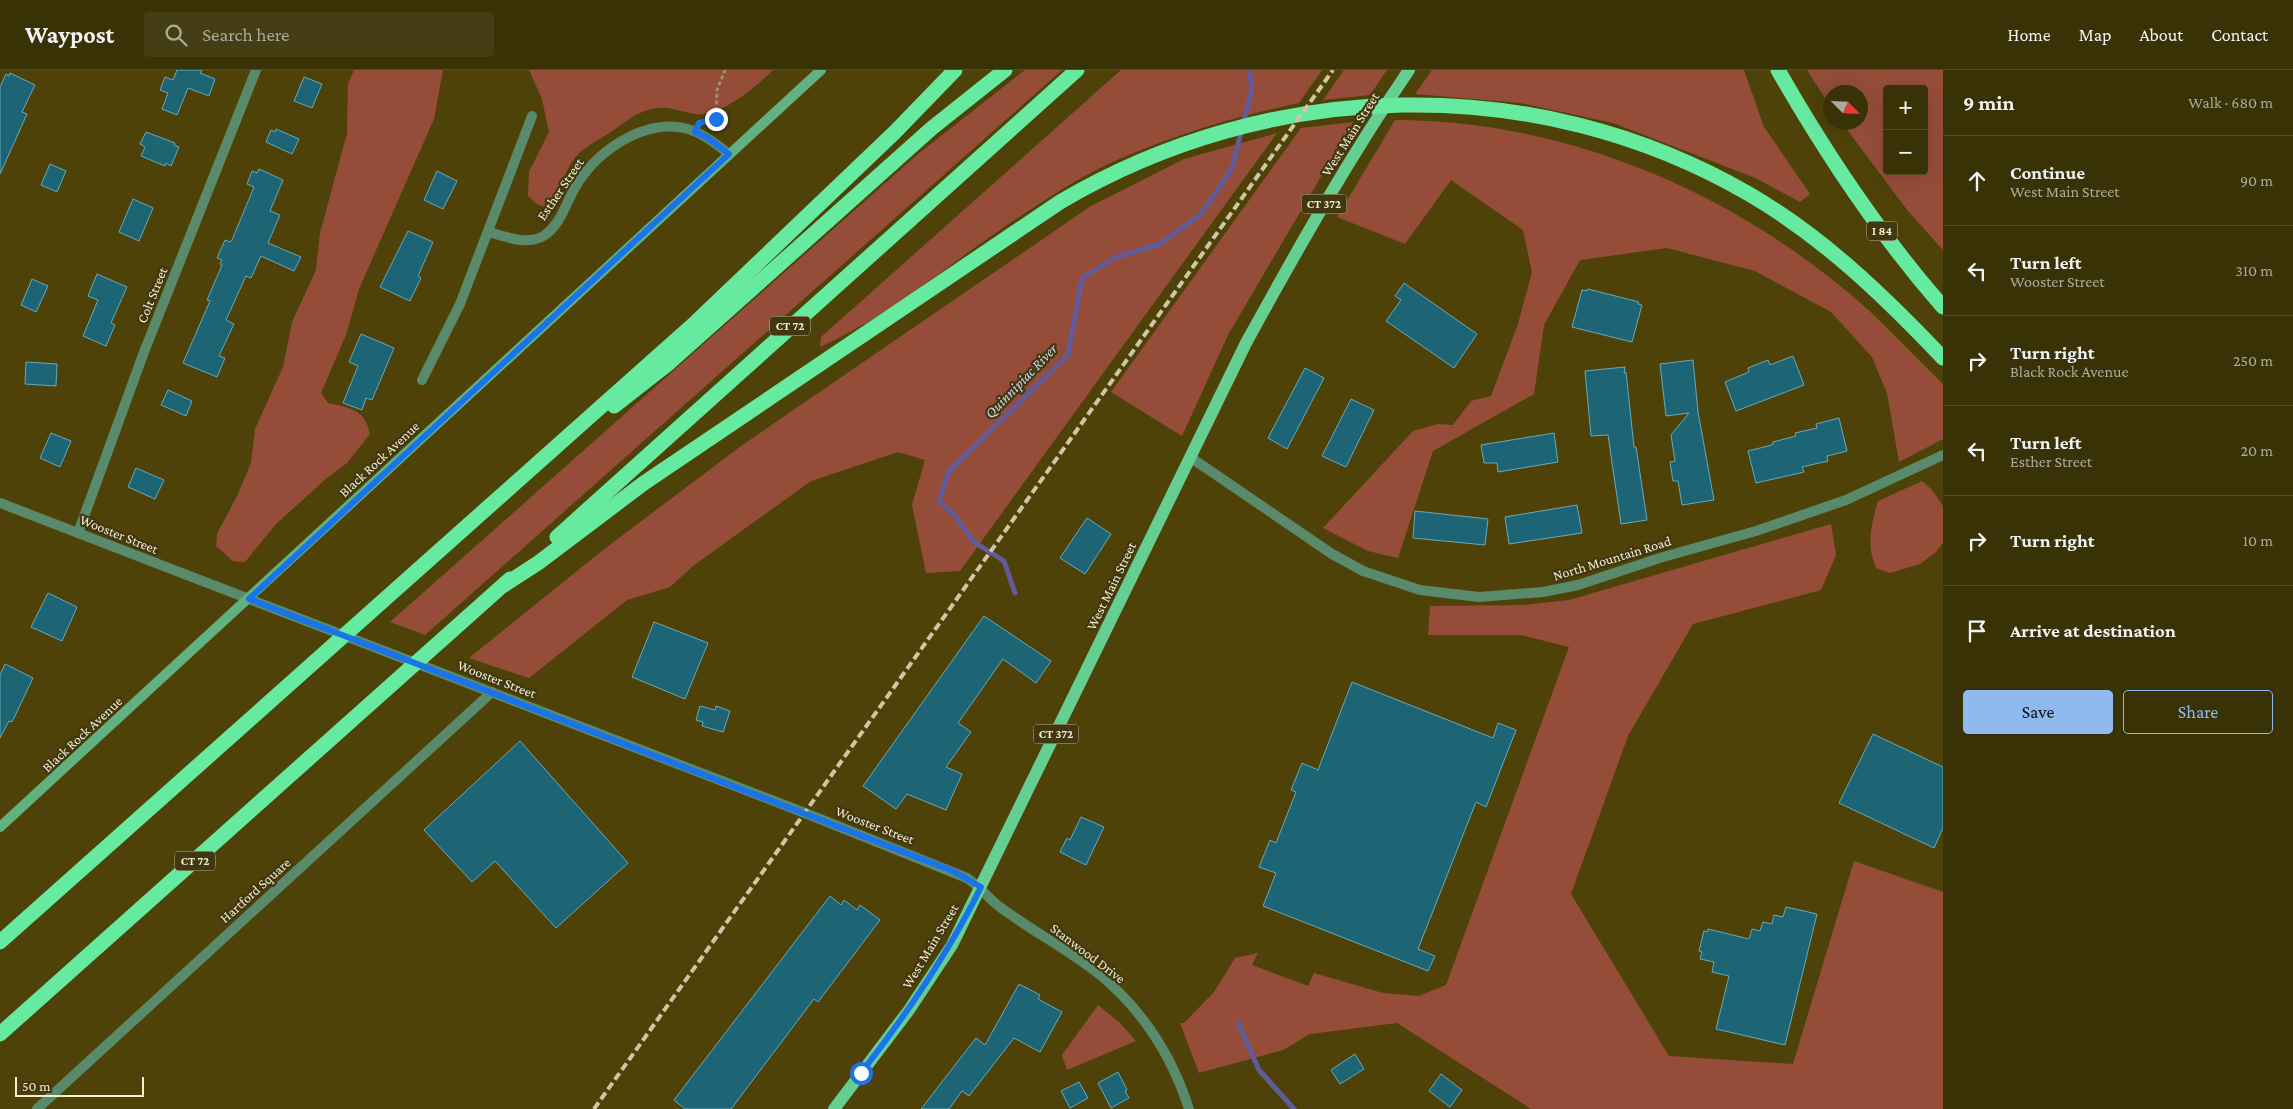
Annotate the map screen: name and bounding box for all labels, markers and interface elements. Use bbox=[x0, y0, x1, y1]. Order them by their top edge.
search box bbox=[144, 12, 494, 57]
text: Waypost bbox=[25, 21, 114, 48]
icon: search bbox=[162, 21, 190, 49]
text: Search here bbox=[202, 24, 289, 45]
text: Home bbox=[2008, 25, 2051, 45]
text: Map bbox=[2079, 25, 2111, 45]
text: About bbox=[2139, 25, 2183, 45]
text: Contact bbox=[2211, 25, 2268, 45]
north arrow bbox=[1823, 85, 1868, 130]
map controls bbox=[1883, 85, 1928, 175]
button: + bbox=[1883, 85, 1928, 130]
street label: West Main Street bbox=[1318, 89, 1382, 179]
text: 9 min bbox=[1963, 91, 2014, 115]
text: Walk · 680 m bbox=[2188, 94, 2273, 111]
route end bbox=[705, 108, 728, 131]
button: − bbox=[1883, 130, 1928, 175]
street label: Esther Street bbox=[533, 154, 587, 223]
text: Continue bbox=[2010, 162, 2085, 183]
icon: ahead bbox=[1963, 167, 1991, 195]
text: 90 m bbox=[2240, 172, 2273, 189]
text: West Main Street bbox=[2010, 183, 2120, 200]
road number: CT 372 bbox=[1302, 195, 1346, 214]
road number: I 84 bbox=[1867, 222, 1897, 240]
text: Turn left bbox=[2010, 252, 2082, 273]
icon: left bbox=[1963, 257, 1991, 285]
text: 310 m bbox=[2235, 262, 2273, 279]
street label: Colt Street bbox=[134, 264, 171, 325]
text: Wooster Street bbox=[2010, 273, 2105, 290]
road number: CT 72 bbox=[770, 317, 810, 336]
water label: Quinnipiac River bbox=[982, 340, 1062, 422]
text: Turn right bbox=[2010, 342, 2095, 363]
icon: right bbox=[1963, 347, 1991, 375]
text: 250 m bbox=[2233, 352, 2273, 369]
text: Black Rock Avenue bbox=[2010, 363, 2129, 380]
street label: Black Rock Avenue bbox=[336, 418, 422, 500]
text: Turn left bbox=[2010, 432, 2082, 453]
icon: left bbox=[1963, 437, 1991, 465]
text: 20 m bbox=[2240, 442, 2273, 459]
text: Esther Street bbox=[2010, 453, 2092, 470]
street label: Wooster Street bbox=[78, 511, 161, 557]
icon: right bbox=[1963, 527, 1991, 555]
text: Turn right bbox=[2010, 530, 2095, 551]
street label: North Mountain Road bbox=[1551, 532, 1674, 584]
text: 10 m bbox=[2243, 532, 2273, 549]
street label: West Main Street bbox=[1083, 539, 1139, 633]
icon: arrive bbox=[1963, 617, 1991, 645]
text: Arrive at destination bbox=[2010, 620, 2176, 641]
street label: Wooster Street bbox=[456, 657, 539, 701]
button: Save bbox=[1963, 690, 2113, 734]
button: Share bbox=[2123, 690, 2273, 734]
street label: Black Rock Avenue bbox=[39, 693, 125, 775]
road number: CT 372 bbox=[1034, 724, 1078, 744]
street label: Wooster Street bbox=[834, 803, 917, 847]
road number: CT 72 bbox=[175, 851, 215, 870]
street label: Hartford Square bbox=[216, 854, 294, 926]
street label: West Main Street bbox=[898, 900, 962, 991]
street label: Stanwood Drive bbox=[1047, 920, 1129, 986]
route start bbox=[850, 1062, 873, 1085]
scale bar bbox=[15, 1074, 144, 1097]
text: 50 m bbox=[22, 1078, 50, 1094]

